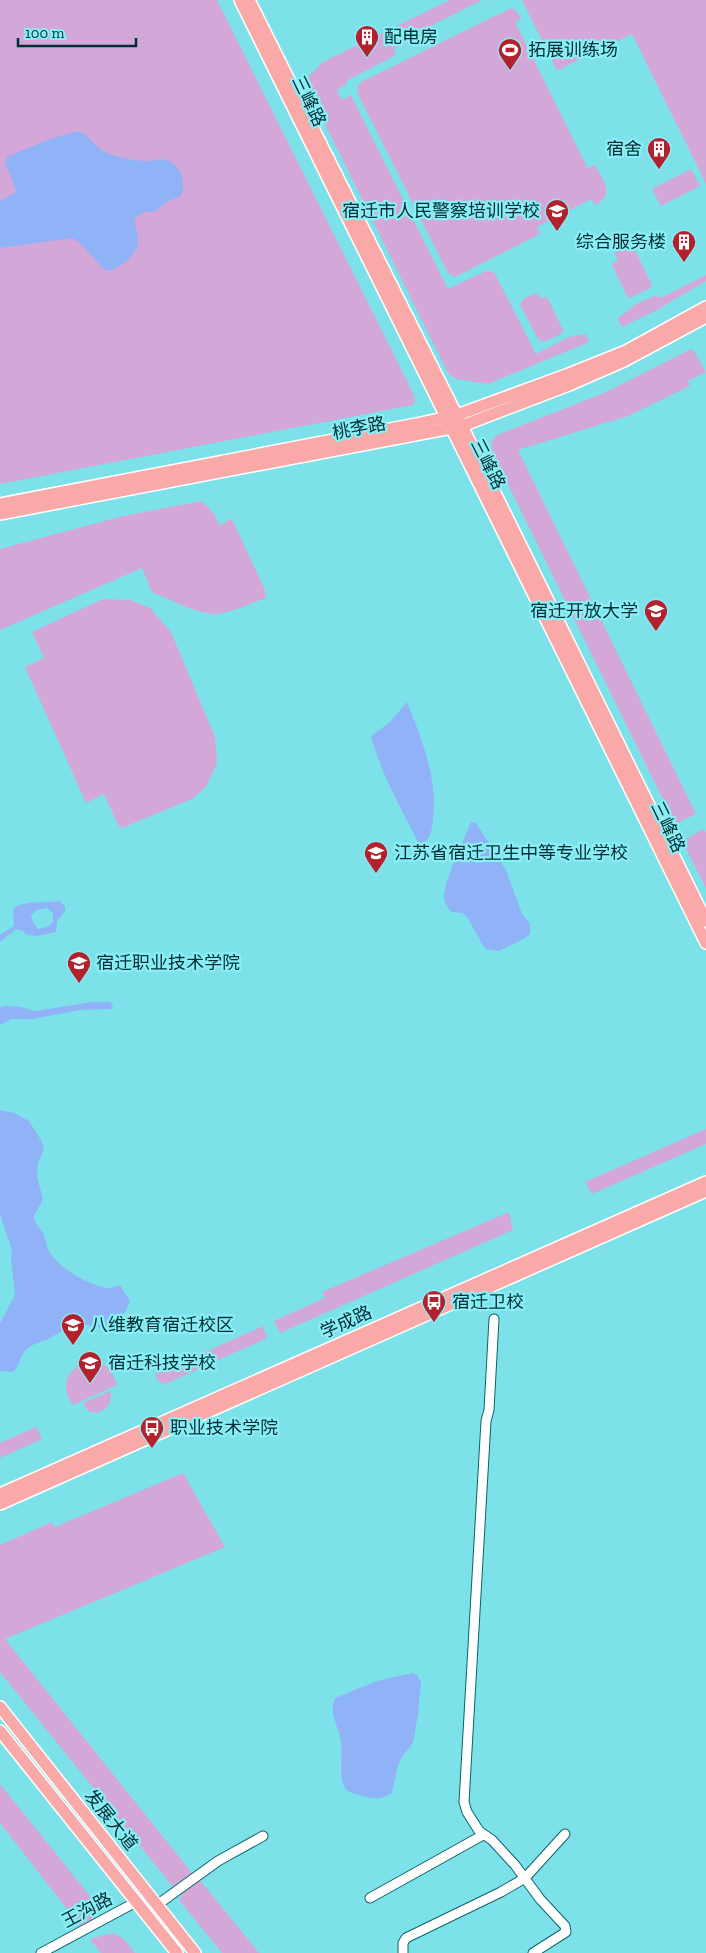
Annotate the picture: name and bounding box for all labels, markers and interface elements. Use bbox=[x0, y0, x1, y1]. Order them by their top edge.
scale bar bbox=[18, 15, 135, 47]
text: 100 m bbox=[25, 24, 64, 42]
building icon: 配电房 bbox=[354, 24, 380, 58]
place label: 配电房 bbox=[384, 26, 438, 48]
sports icon: 拓展训练场 bbox=[497, 37, 523, 71]
place label: 拓展训练场 bbox=[528, 39, 618, 61]
street label: 三峰路 bbox=[287, 72, 331, 130]
building icon: 宿舍 bbox=[646, 136, 672, 170]
place label: 宿舍 bbox=[606, 138, 642, 160]
school or university icon: 宿迁市人民警察培训学校 bbox=[544, 198, 570, 232]
place label: 宿迁市人民警察培训学校 bbox=[342, 200, 540, 222]
building icon: 综合服务楼 bbox=[671, 229, 697, 263]
place label: 综合服务楼 bbox=[576, 231, 666, 253]
street label: 桃李路 bbox=[330, 412, 388, 444]
street label: 三峰路 bbox=[466, 435, 510, 493]
school or university icon: 宿迁开放大学 bbox=[643, 598, 669, 632]
place label: 宿迁开放大学 bbox=[530, 600, 638, 622]
street label: 三峰路 bbox=[646, 798, 690, 856]
school or university icon: 江苏省宿迁卫生中等专业学校 bbox=[363, 840, 389, 874]
place label: 江苏省宿迁卫生中等专业学校 bbox=[394, 842, 628, 864]
school or university icon: 宿迁职业技术学院 bbox=[66, 950, 92, 984]
place label: 宿迁职业技术学院 bbox=[96, 952, 240, 974]
bus stop icon: 宿迁卫校 bbox=[421, 1289, 447, 1323]
place label: 宿迁卫校 bbox=[452, 1291, 524, 1313]
street label: 学成路 bbox=[317, 1301, 375, 1343]
school or university icon: 八维教育宿迁校区 bbox=[60, 1312, 86, 1346]
place label: 八维教育宿迁校区 bbox=[90, 1314, 234, 1336]
school or university icon: 宿迁科技学校 bbox=[77, 1350, 103, 1384]
place label: 宿迁科技学校 bbox=[108, 1352, 216, 1374]
bus stop icon: 职业技术学院 bbox=[139, 1415, 165, 1449]
place label: 职业技术学院 bbox=[170, 1417, 278, 1439]
street label: 发展大道 bbox=[80, 1785, 142, 1855]
street label: 王沟路 bbox=[58, 1888, 116, 1932]

